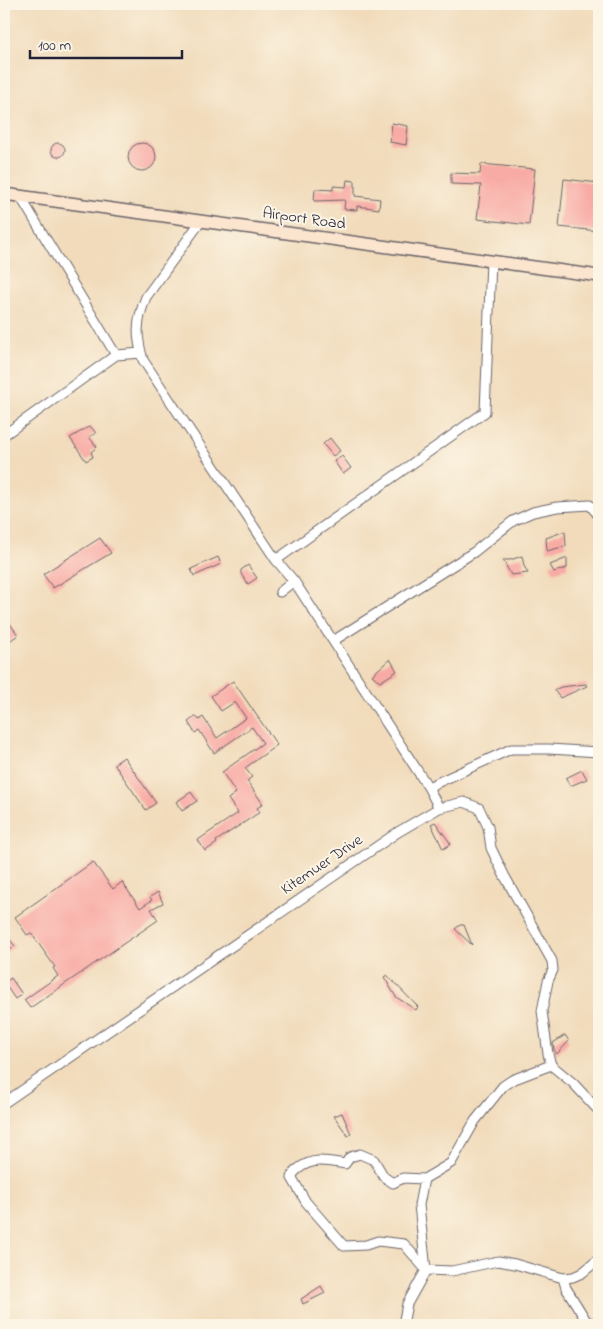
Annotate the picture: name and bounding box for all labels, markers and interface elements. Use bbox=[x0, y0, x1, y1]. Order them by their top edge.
scale bar bbox=[30, 28, 182, 60]
text: 100 m bbox=[38, 35, 71, 57]
street label: Airport Road bbox=[261, 201, 347, 237]
street label: Kitemuer Drive bbox=[276, 828, 368, 901]

